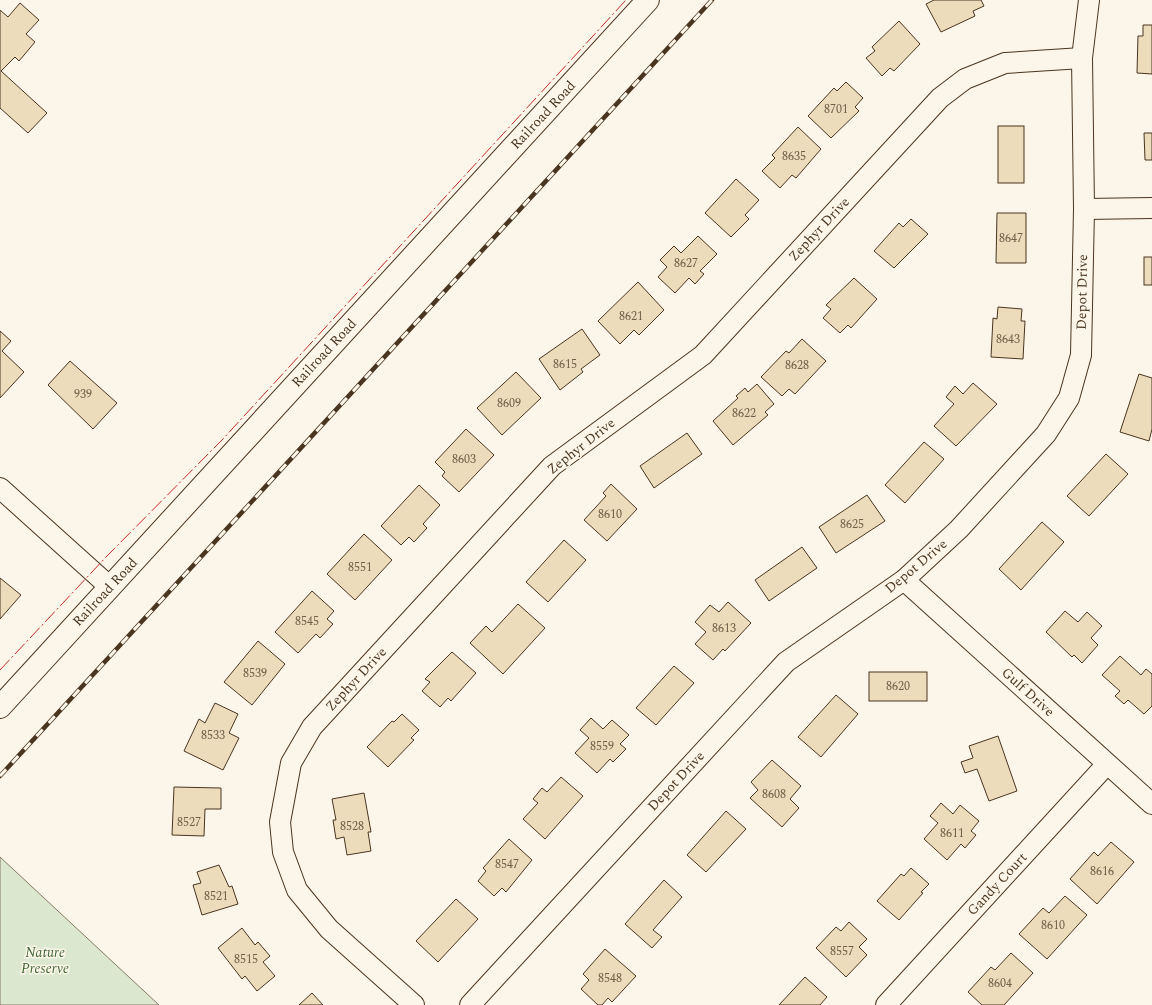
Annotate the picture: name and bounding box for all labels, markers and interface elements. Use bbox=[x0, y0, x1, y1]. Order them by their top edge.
street label: Railroad Road bbox=[505, 76, 581, 154]
house number: 8701 bbox=[824, 100, 848, 119]
house number: 8635 bbox=[782, 147, 806, 166]
street label: Zephyr Drive bbox=[784, 192, 855, 266]
house number: 8647 bbox=[999, 229, 1023, 248]
house number: 8627 bbox=[674, 254, 698, 273]
street label: Depot Drive bbox=[1071, 254, 1093, 330]
house number: 8621 bbox=[619, 307, 643, 326]
street label: Railroad Road bbox=[286, 314, 362, 392]
house number: 8643 bbox=[996, 330, 1020, 349]
house number: 8615 bbox=[553, 355, 577, 374]
house number: 8628 bbox=[785, 356, 809, 375]
house number: 939 bbox=[74, 385, 92, 404]
house number: 8609 bbox=[497, 394, 521, 413]
house number: 8622 bbox=[732, 404, 756, 423]
street label: Zephyr Drive bbox=[542, 412, 620, 479]
house number: 8603 bbox=[452, 450, 476, 469]
house number: 8610 bbox=[598, 505, 622, 524]
house number: 8625 bbox=[840, 515, 864, 534]
street label: Depot Drive bbox=[880, 533, 952, 598]
street label: Railroad Road bbox=[67, 553, 143, 631]
house number: 8551 bbox=[348, 558, 372, 577]
house number: 8545 bbox=[295, 612, 319, 631]
house number: 8613 bbox=[712, 619, 736, 638]
street label: Zephyr Drive bbox=[321, 642, 392, 716]
street label: Gulf Drive bbox=[997, 662, 1059, 722]
house number: 8539 bbox=[243, 664, 267, 683]
house number: 8620 bbox=[886, 677, 910, 696]
house number: 8533 bbox=[201, 726, 225, 745]
house number: 8559 bbox=[590, 737, 614, 756]
street label: Depot Drive bbox=[642, 746, 710, 816]
house number: 8608 bbox=[762, 785, 786, 804]
house number: 8527 bbox=[177, 813, 201, 832]
house number: 8528 bbox=[340, 817, 364, 836]
house number: 8611 bbox=[940, 824, 964, 843]
street label: Gandy Court bbox=[962, 848, 1032, 920]
house number: 8547 bbox=[495, 855, 519, 874]
house number: 8616 bbox=[1090, 862, 1114, 881]
house number: 8521 bbox=[204, 887, 228, 906]
house number: 8610 bbox=[1041, 916, 1065, 935]
park label: Nature Preserve bbox=[21, 942, 69, 979]
house number: 8557 bbox=[830, 942, 854, 961]
house number: 8515 bbox=[234, 950, 258, 969]
house number: 8548 bbox=[598, 969, 622, 988]
house number: 8604 bbox=[988, 974, 1012, 993]

